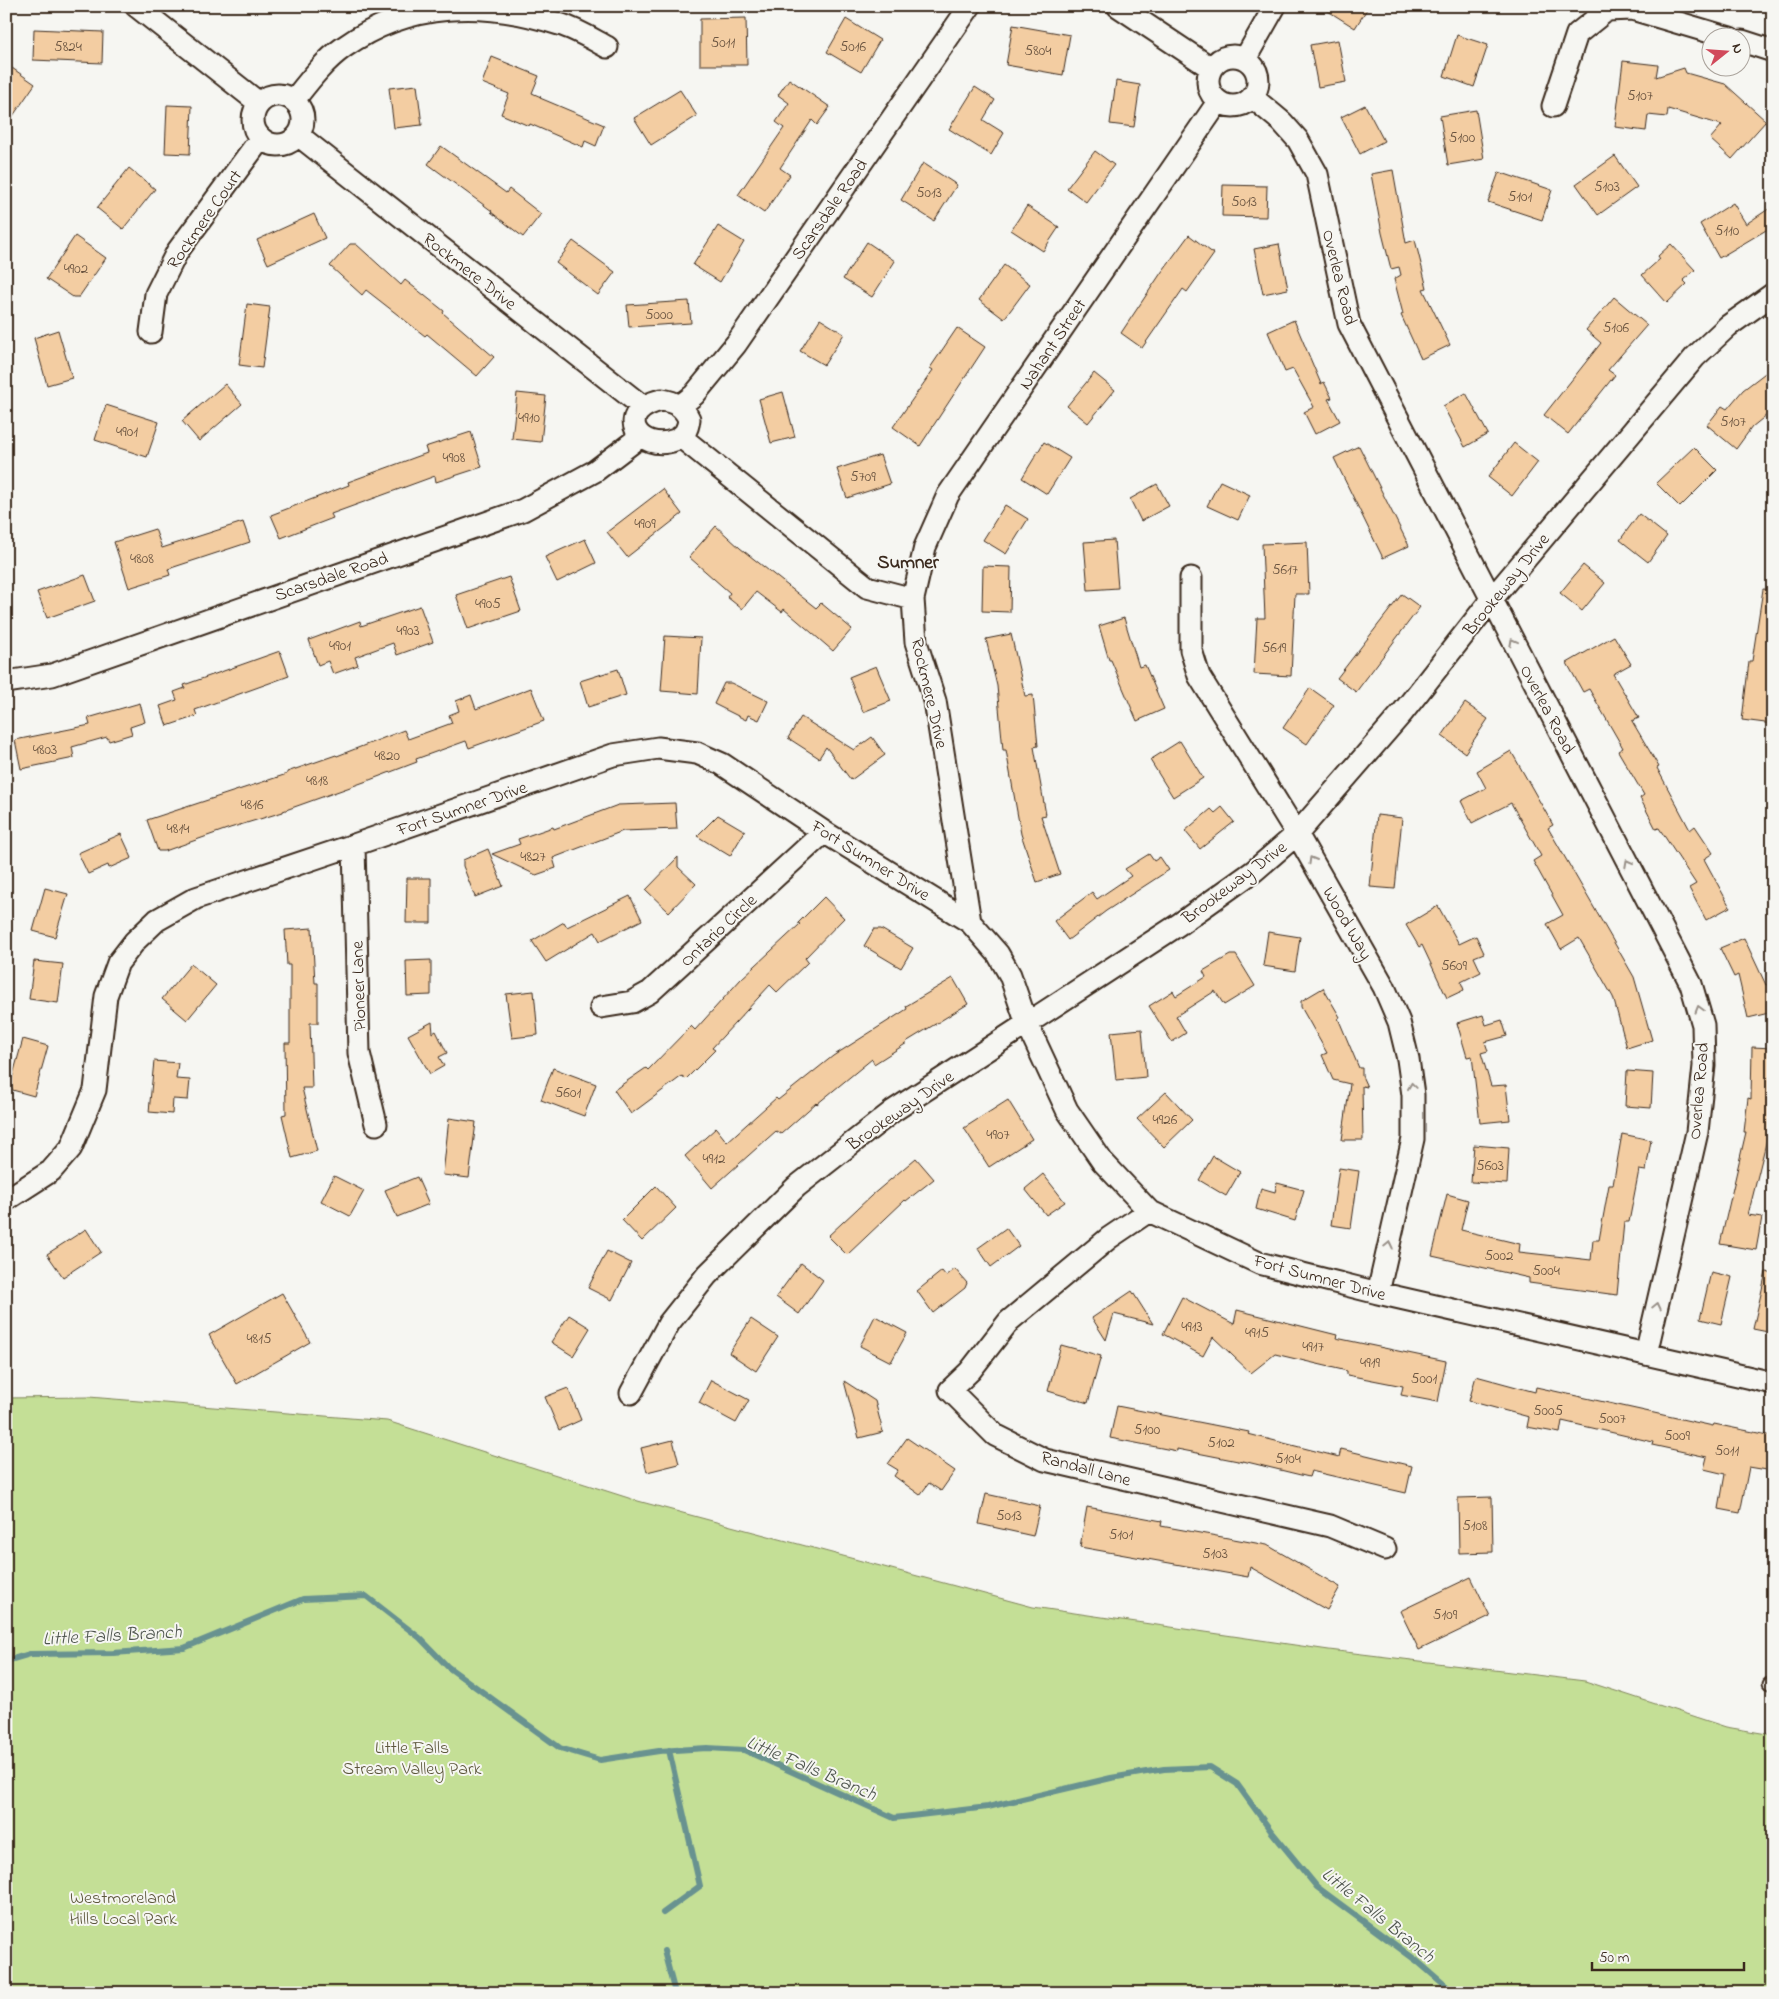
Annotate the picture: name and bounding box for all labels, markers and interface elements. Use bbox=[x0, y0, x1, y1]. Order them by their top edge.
north arrow bbox=[1702, 28, 1752, 78]
house number: 5011 bbox=[711, 32, 736, 54]
house number: 5824 bbox=[54, 36, 82, 58]
house number: 5016 bbox=[840, 36, 867, 58]
house number: 5804 bbox=[1025, 40, 1051, 62]
text: N bbox=[1726, 41, 1748, 56]
house number: 5107 bbox=[1627, 85, 1653, 107]
house number: 5100 bbox=[1449, 127, 1476, 149]
street label: Scarsdale Road bbox=[786, 154, 875, 266]
street label: Rockmere Court bbox=[162, 165, 250, 275]
house number: 5103 bbox=[1594, 176, 1620, 198]
house number: 5013 bbox=[916, 182, 942, 204]
house number: 5101 bbox=[1508, 186, 1533, 208]
house number: 5013 bbox=[1231, 191, 1257, 213]
house number: 5110 bbox=[1715, 220, 1740, 242]
street label: Overlea Road bbox=[1314, 227, 1362, 328]
street label: Rockmere Drive bbox=[416, 228, 522, 318]
house number: 4902 bbox=[64, 258, 89, 280]
street label: Nahant Street bbox=[1014, 294, 1094, 396]
house number: 5000 bbox=[645, 304, 674, 326]
house number: 5106 bbox=[1603, 317, 1630, 339]
house number: 4910 bbox=[518, 407, 540, 429]
house number: 5107 bbox=[1720, 411, 1746, 433]
house number: 4901 bbox=[116, 421, 138, 443]
house number: 4908 bbox=[443, 447, 466, 469]
house number: 5709 bbox=[850, 466, 876, 488]
house number: 4909 bbox=[634, 513, 656, 535]
street label: Brookeway Drive bbox=[1457, 528, 1558, 643]
street label: Scarsdale Road bbox=[271, 546, 392, 609]
house number: 4808 bbox=[130, 548, 154, 570]
district label: Sumner bbox=[877, 550, 940, 577]
house number: 5617 bbox=[1272, 559, 1298, 581]
house number: 4905 bbox=[475, 593, 501, 615]
house number: 4903 bbox=[396, 620, 420, 642]
house number: 4901 bbox=[329, 635, 351, 657]
street label: Rockmere Drive bbox=[903, 635, 954, 752]
house number: 5619 bbox=[1262, 637, 1287, 659]
one-way arrow bbox=[1509, 638, 1519, 647]
street label: Overlea Road bbox=[1512, 661, 1581, 759]
house number: 4803 bbox=[33, 739, 57, 761]
house number: 4820 bbox=[374, 745, 400, 767]
house number: 4818 bbox=[306, 770, 328, 792]
street label: Fort Sumner Drive bbox=[393, 775, 532, 845]
house number: 4816 bbox=[240, 794, 264, 816]
street label: Fort Sumner Drive bbox=[805, 814, 935, 909]
house number: 4814 bbox=[167, 818, 189, 840]
street label: Brookeway Drive bbox=[1176, 835, 1294, 932]
house number: 4827 bbox=[520, 846, 546, 868]
one-way arrow bbox=[1308, 856, 1318, 865]
one-way arrow bbox=[1625, 860, 1635, 869]
street label: Wood Way bbox=[1315, 882, 1378, 966]
street label: Ontario Circle bbox=[675, 888, 764, 974]
street label: Pioneer Lane bbox=[345, 939, 375, 1032]
house number: 5609 bbox=[1441, 955, 1468, 977]
one-way arrow bbox=[1694, 1006, 1704, 1014]
street label: Overlea Road bbox=[1683, 1042, 1717, 1141]
street label: Brookeway Drive bbox=[841, 1064, 961, 1159]
house number: 5601 bbox=[555, 1082, 581, 1104]
one-way arrow bbox=[1407, 1082, 1418, 1090]
house number: 4926 bbox=[1153, 1109, 1178, 1131]
house number: 4907 bbox=[986, 1124, 1010, 1146]
house number: 4912 bbox=[703, 1148, 726, 1170]
house number: 5603 bbox=[1476, 1155, 1504, 1177]
one-way arrow bbox=[1383, 1241, 1394, 1250]
house number: 5002 bbox=[1485, 1245, 1514, 1267]
street label: Fort Sumner Drive bbox=[1250, 1249, 1389, 1309]
house number: 5004 bbox=[1532, 1260, 1560, 1282]
one-way arrow bbox=[1651, 1302, 1662, 1311]
house number: 4913 bbox=[1181, 1316, 1203, 1338]
house number: 4915 bbox=[1245, 1322, 1269, 1344]
house number: 4815 bbox=[246, 1328, 272, 1350]
house number: 4917 bbox=[1302, 1336, 1324, 1358]
house number: 4919 bbox=[1360, 1352, 1380, 1374]
house number: 5001 bbox=[1411, 1368, 1437, 1390]
house number: 5005 bbox=[1533, 1400, 1563, 1422]
house number: 5007 bbox=[1598, 1408, 1626, 1430]
house number: 5100 bbox=[1134, 1419, 1161, 1441]
house number: 5009 bbox=[1664, 1425, 1691, 1447]
house number: 5102 bbox=[1207, 1432, 1235, 1454]
house number: 5011 bbox=[1715, 1440, 1740, 1462]
street label: Randall Lane bbox=[1038, 1445, 1134, 1495]
house number: 5104 bbox=[1275, 1448, 1301, 1470]
house number: 5013 bbox=[996, 1505, 1022, 1527]
house number: 5108 bbox=[1462, 1515, 1488, 1537]
house number: 5101 bbox=[1109, 1524, 1134, 1546]
house number: 5103 bbox=[1202, 1543, 1228, 1565]
house number: 5109 bbox=[1433, 1604, 1458, 1626]
water label: Little Falls Branch bbox=[42, 1619, 183, 1654]
water label: Little Falls Branch bbox=[742, 1730, 881, 1809]
park label: Little Falls Stream Valley Park bbox=[343, 1736, 481, 1783]
water label: Little Falls Branch bbox=[1315, 1862, 1441, 1971]
park label: Westmoreland Hills Local Park bbox=[69, 1886, 177, 1933]
scale bar bbox=[1592, 1939, 1744, 1971]
text: 50 m bbox=[1599, 1947, 1630, 1969]

